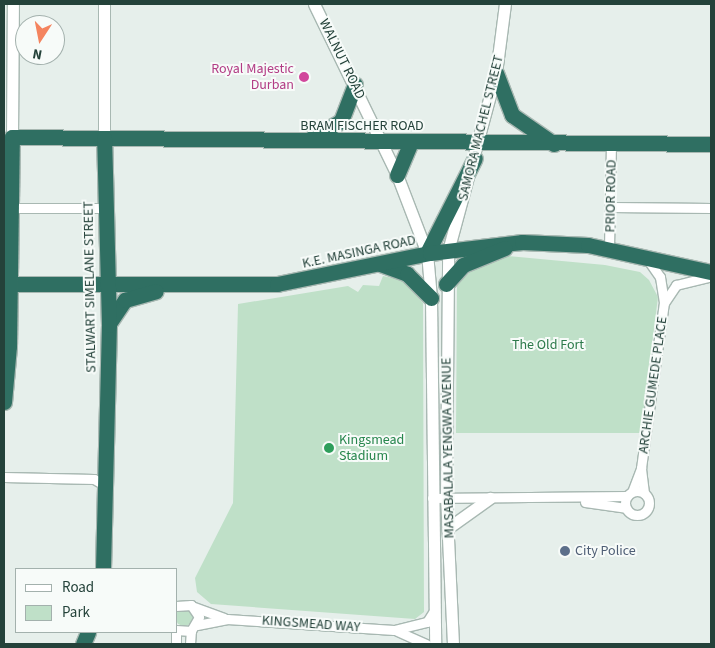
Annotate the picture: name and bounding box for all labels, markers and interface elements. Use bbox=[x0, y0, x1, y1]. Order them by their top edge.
north arrow bbox=[15, 15, 65, 65]
street label: WALNUT ROAD bbox=[315, 16, 369, 102]
text: N bbox=[31, 43, 44, 64]
street label: SAMORA MACHEL STREET bbox=[455, 53, 507, 203]
place label: Royal Majestic Durban bbox=[211, 61, 294, 94]
marker: Royal Majestic Durban bbox=[298, 71, 310, 83]
street label: BRAM FISCHER ROAD bbox=[300, 118, 424, 134]
street label: PRIOR ROAD bbox=[602, 159, 620, 233]
street label: STALWART SIMELANE STREET bbox=[80, 201, 100, 373]
street label: K.E. MASINGA ROAD bbox=[301, 232, 417, 272]
street label: ARCHIE GUMEDE PLACE bbox=[635, 315, 671, 455]
park label: The Old Fort bbox=[512, 337, 584, 353]
street label: MASABALALA YENGWA AVENUE bbox=[438, 357, 458, 539]
place label: Kingsmead Stadium bbox=[339, 432, 404, 464]
marker: Kingsmead Stadium bbox=[323, 442, 335, 454]
place label: City Police bbox=[575, 543, 636, 559]
marker: City Police bbox=[559, 545, 571, 557]
legend bbox=[15, 568, 178, 633]
text: Road bbox=[62, 577, 94, 598]
text: Park bbox=[62, 602, 90, 623]
street label: KINGSMEAD WAY bbox=[261, 612, 361, 636]

